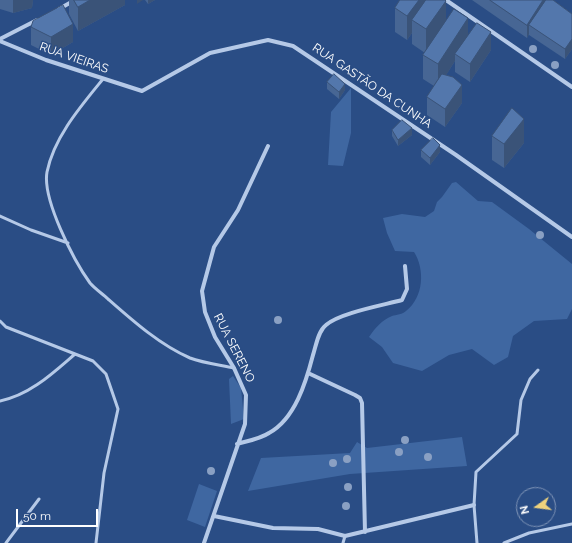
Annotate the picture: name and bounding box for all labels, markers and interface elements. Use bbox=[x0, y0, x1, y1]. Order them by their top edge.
street label: RUA VIEIRAS bbox=[38, 39, 110, 77]
street label: RUA GASTÃO DA CUNHA bbox=[310, 41, 434, 131]
street label: RUA SERENO bbox=[210, 311, 258, 385]
north arrow bbox=[516, 487, 556, 527]
scale bar bbox=[18, 501, 100, 527]
text: N bbox=[518, 504, 532, 515]
text: 50 m bbox=[23, 509, 51, 523]

